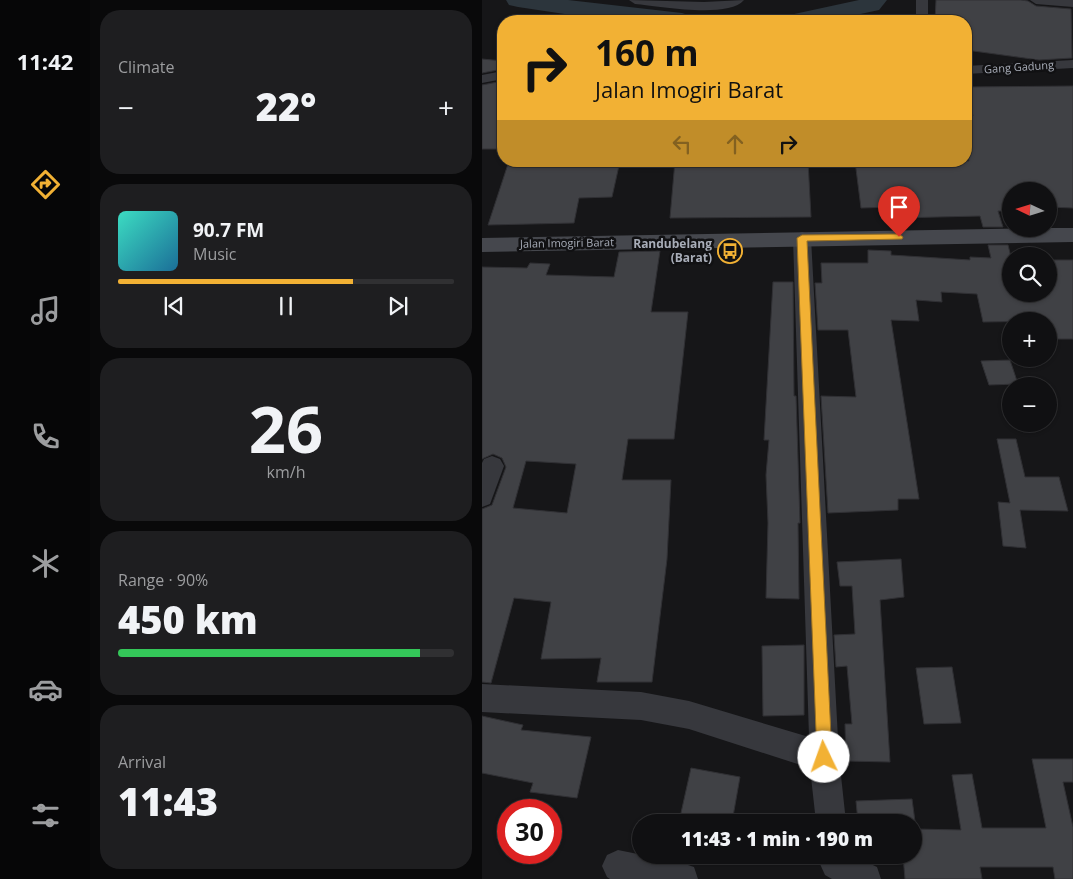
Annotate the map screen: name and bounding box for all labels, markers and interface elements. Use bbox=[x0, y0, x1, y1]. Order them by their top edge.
text: 160 m bbox=[595, 29, 699, 76]
icon: right bbox=[512, 35, 577, 100]
text: 11:42 bbox=[17, 46, 73, 76]
text: Climate bbox=[118, 56, 175, 78]
street label: Gang Gadung bbox=[984, 57, 1054, 76]
text: Jalan Imogiri Barat bbox=[595, 74, 783, 104]
text: 22° bbox=[256, 80, 316, 132]
text: − bbox=[118, 88, 134, 126]
text: + bbox=[438, 88, 454, 126]
icon: left bbox=[668, 130, 696, 158]
icon: ahead bbox=[721, 130, 749, 158]
icon: right bbox=[774, 130, 802, 158]
icon: directions bbox=[28, 167, 63, 202]
north arrow bbox=[1002, 182, 1057, 238]
map controls bbox=[1002, 182, 1057, 432]
pin bbox=[878, 186, 920, 237]
icon: arrive bbox=[885, 193, 913, 221]
text: 90.7 FM bbox=[193, 217, 264, 243]
street label: Jalan Imogiri Barat bbox=[519, 234, 614, 251]
place label: Randubelang (Barat) bbox=[633, 235, 712, 266]
bus stop icon: Randubelang (Barat) bbox=[717, 238, 743, 264]
text: Music bbox=[193, 243, 237, 265]
button: search bbox=[1002, 247, 1057, 302]
icon: previous bbox=[160, 292, 188, 320]
icon: pause bbox=[272, 292, 300, 320]
icon: next bbox=[384, 292, 412, 320]
icon: music bbox=[28, 293, 63, 328]
button: + bbox=[1002, 312, 1057, 367]
button: − bbox=[1002, 377, 1057, 432]
text: 26 bbox=[249, 384, 323, 472]
icon: phone bbox=[28, 419, 63, 454]
text: km/h bbox=[267, 461, 305, 483]
icon: climate bbox=[28, 546, 63, 581]
text: Range · 90% bbox=[118, 569, 208, 591]
text: 450 km bbox=[118, 593, 258, 645]
icon: car bbox=[28, 672, 63, 707]
position arrow bbox=[797, 730, 849, 782]
text: Arrival bbox=[118, 751, 166, 773]
text: 11:43 bbox=[118, 775, 218, 827]
icon: filters bbox=[28, 798, 63, 833]
speed limit sign: 30 bbox=[497, 799, 562, 864]
text: 11:43 · 1 min · 190 m bbox=[681, 826, 873, 852]

